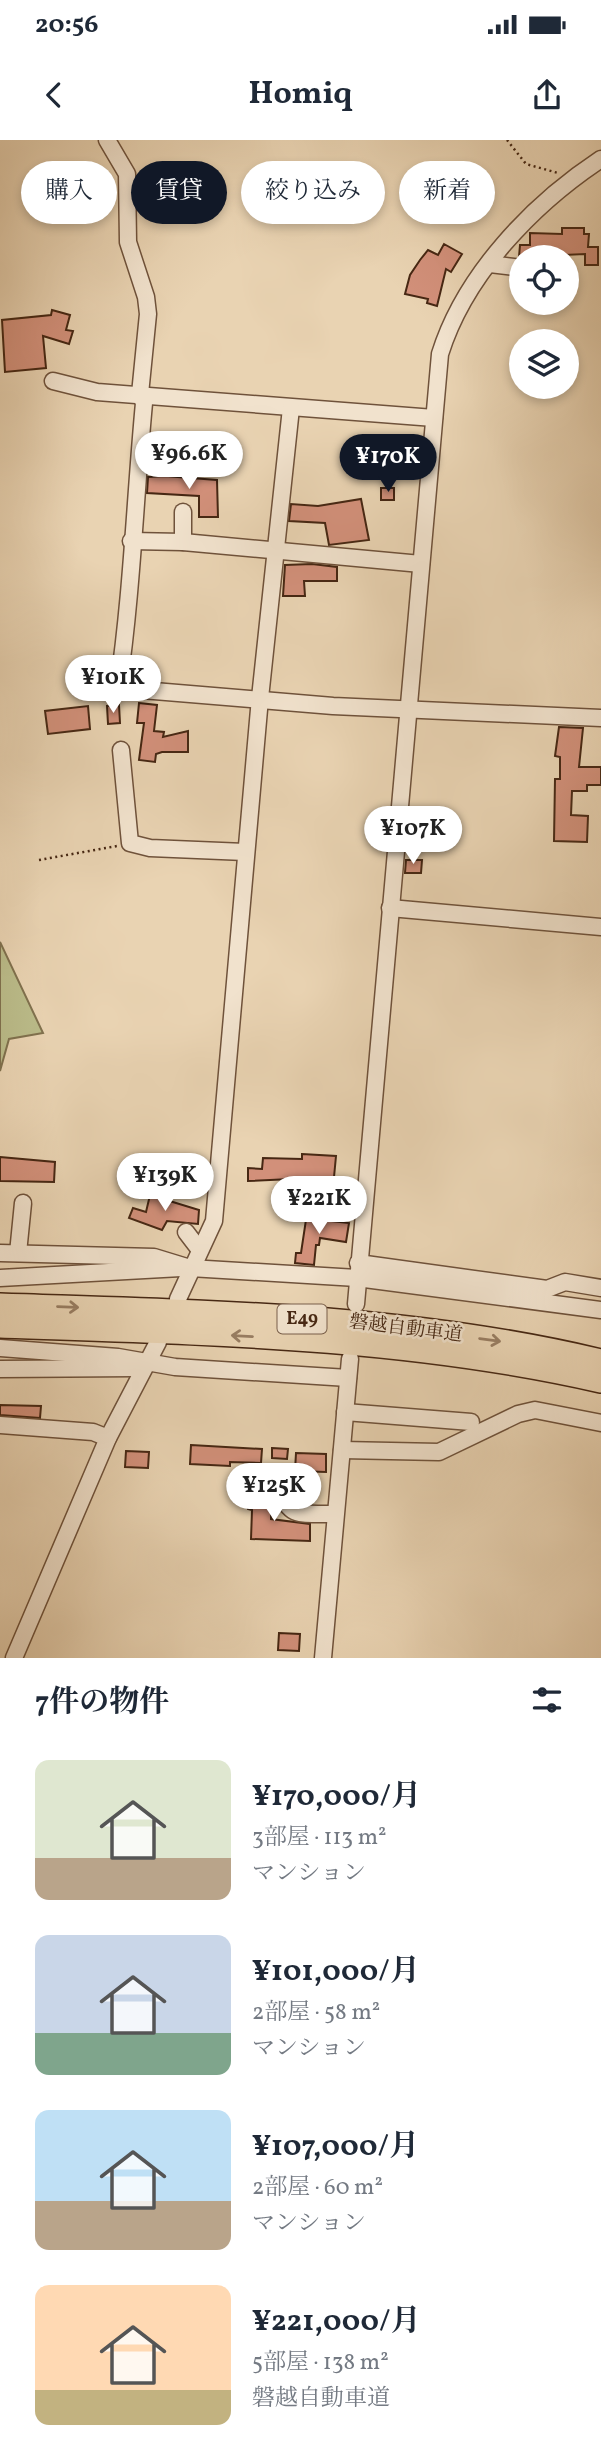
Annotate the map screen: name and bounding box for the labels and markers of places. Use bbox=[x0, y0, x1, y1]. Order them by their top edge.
pin: ¥96.6K bbox=[132, 432, 246, 491]
pin: ¥170K bbox=[339, 434, 437, 494]
pin: ¥101K bbox=[64, 656, 162, 715]
pin: ¥107K bbox=[364, 806, 462, 866]
pin: ¥139K bbox=[116, 1154, 214, 1213]
pin: ¥221K bbox=[270, 1176, 368, 1236]
pin: ¥125K bbox=[225, 1464, 323, 1523]

